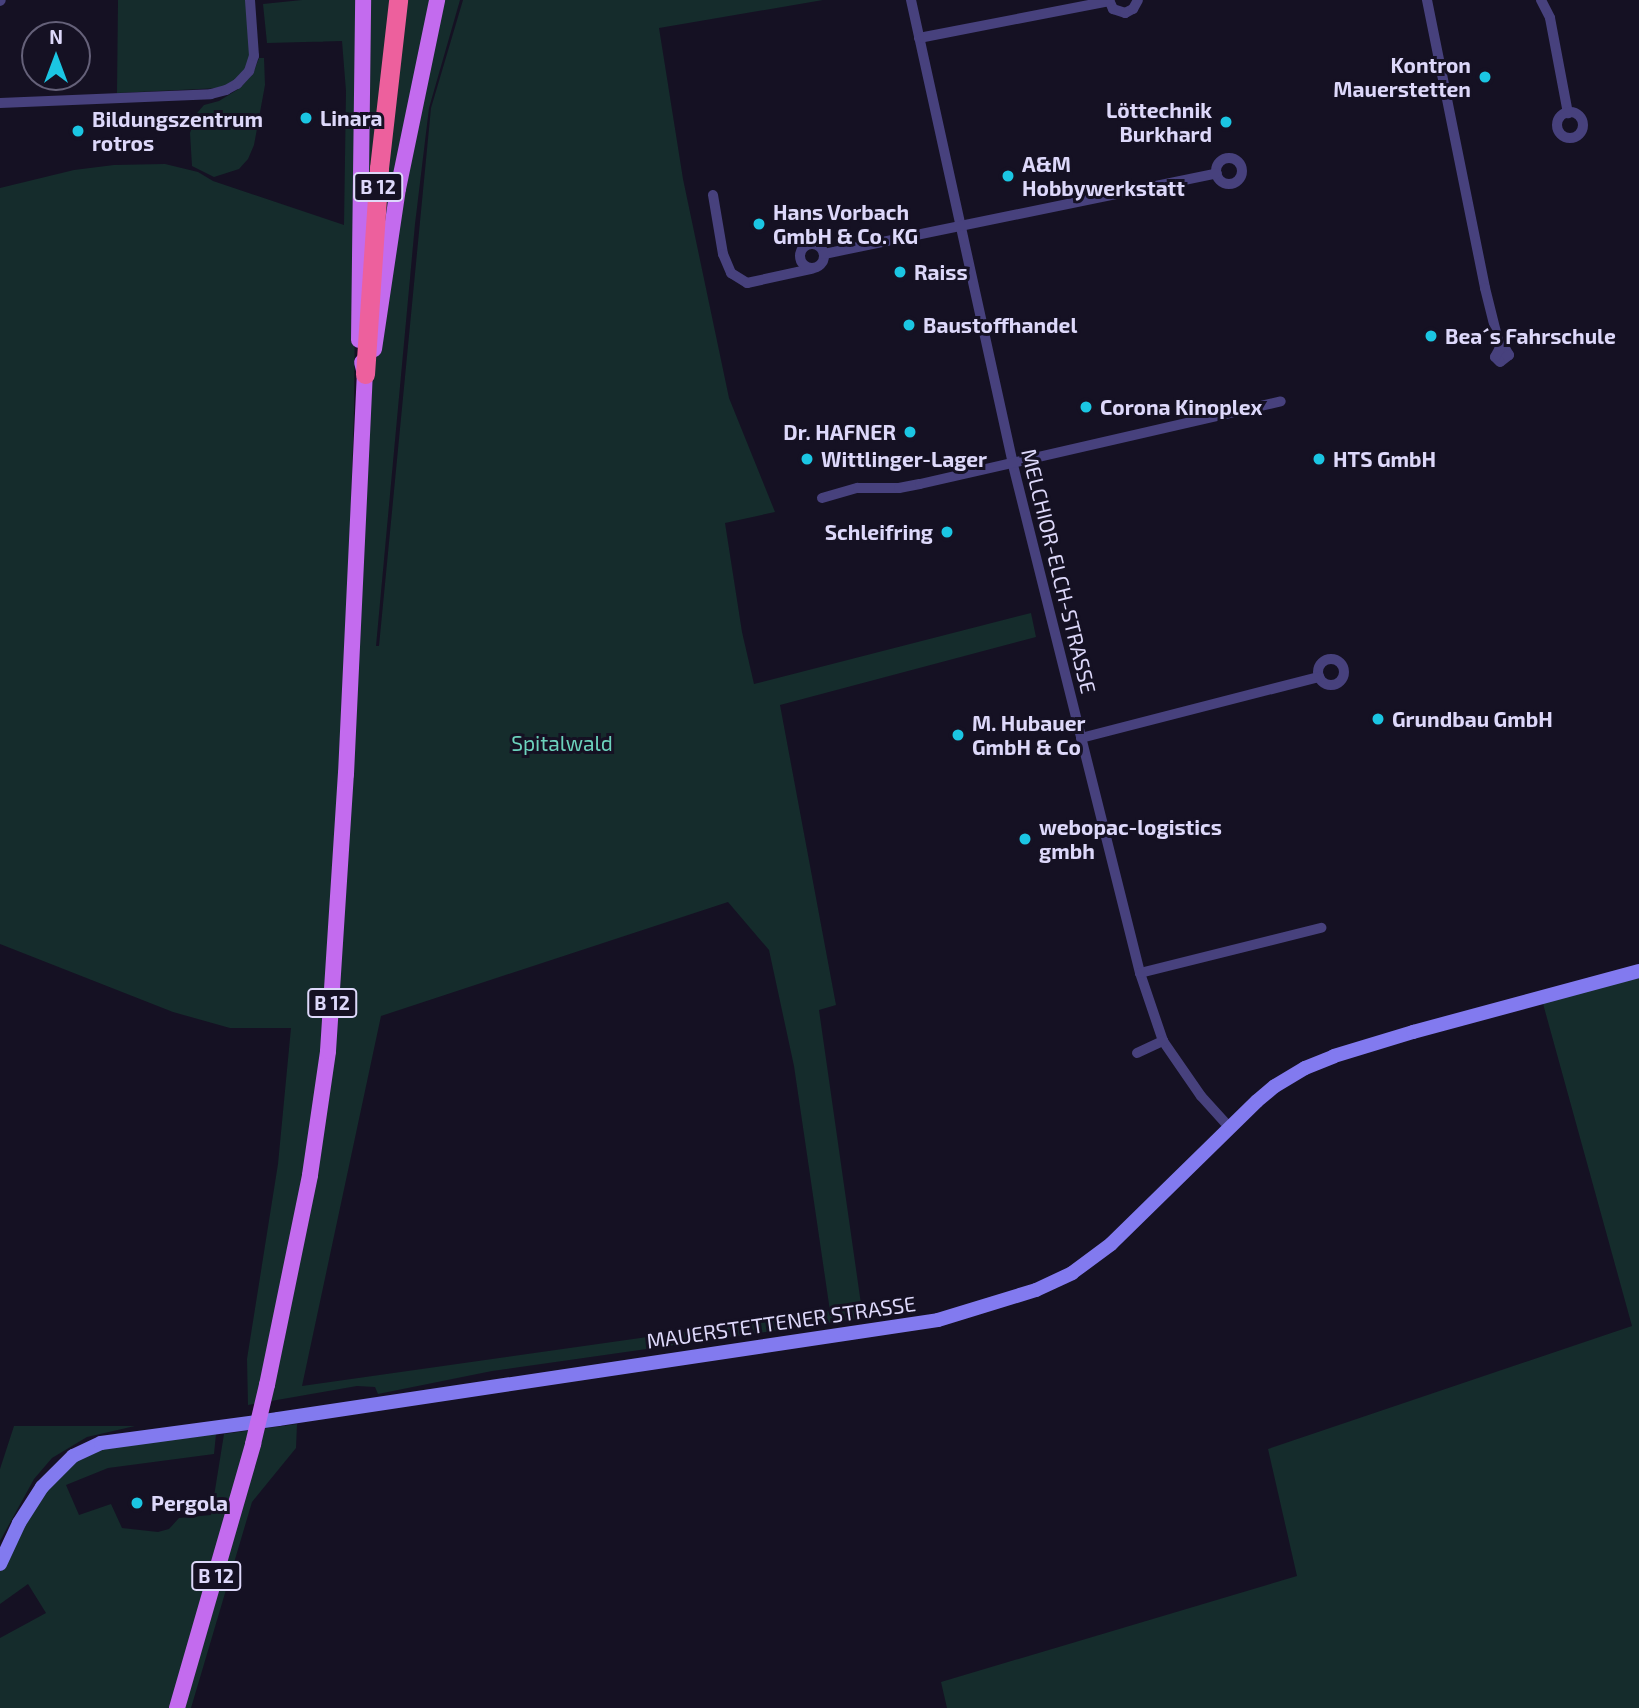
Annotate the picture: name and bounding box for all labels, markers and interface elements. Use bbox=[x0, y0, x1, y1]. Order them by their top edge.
north arrow bbox=[21, 21, 91, 91]
text: N bbox=[49, 25, 63, 48]
place label: Kontron Mauerstetten bbox=[1333, 52, 1471, 102]
marker: Kontron Mauerstetten bbox=[1477, 69, 1493, 85]
place label: Löttechnik Burkhard bbox=[1106, 97, 1212, 147]
place label: Linara bbox=[320, 105, 383, 131]
place label: Bildungszentrum rotros bbox=[92, 106, 263, 156]
marker: Linara bbox=[298, 110, 314, 126]
marker: Löttechnik Burkhard bbox=[1218, 114, 1234, 130]
marker: Bildungszentrum rotros bbox=[70, 123, 86, 139]
place label: A&M Hobbywerkstatt bbox=[1022, 151, 1185, 201]
marker: A&M Hobbywerkstatt bbox=[1000, 168, 1016, 184]
road number: B 12 bbox=[352, 172, 404, 202]
place label: Hans Vorbach GmbH & Co. KG bbox=[773, 199, 918, 249]
marker: Hans Vorbach GmbH & Co. KG bbox=[751, 216, 767, 232]
place label: Raiss bbox=[914, 259, 968, 285]
marker: Raiss bbox=[892, 264, 908, 280]
place label: Baustoffhandel bbox=[923, 312, 1077, 338]
marker: Baustoffhandel bbox=[901, 317, 917, 333]
place label: Bea´s Fahrschule bbox=[1445, 323, 1616, 349]
marker: Bea´s Fahrschule bbox=[1423, 328, 1439, 344]
place label: Corona Kinoplex bbox=[1100, 394, 1262, 420]
marker: Corona Kinoplex bbox=[1078, 399, 1094, 415]
place label: Dr. HAFNER bbox=[783, 419, 896, 445]
marker: Dr. HAFNER bbox=[902, 424, 918, 440]
place label: Wittlinger-Lager bbox=[821, 446, 987, 472]
street label: MELCHIOR-ELCH-STRASSE bbox=[1016, 446, 1102, 696]
place label: HTS GmbH bbox=[1333, 446, 1436, 472]
marker: Wittlinger-Lager bbox=[799, 451, 815, 467]
marker: HTS GmbH bbox=[1311, 451, 1327, 467]
place label: Schleifring bbox=[825, 519, 933, 545]
marker: Schleifring bbox=[939, 524, 955, 540]
place label: Grundbau GmbH bbox=[1392, 706, 1553, 732]
place label: M. Hubauer GmbH & Co bbox=[972, 710, 1086, 760]
marker: Grundbau GmbH bbox=[1370, 711, 1386, 727]
marker: M. Hubauer GmbH & Co bbox=[950, 727, 966, 743]
park label: Spitalwald bbox=[511, 730, 613, 756]
place label: webopac-logistics gmbh bbox=[1039, 814, 1222, 864]
marker: webopac-logistics gmbh bbox=[1017, 831, 1033, 847]
road number: B 12 bbox=[306, 987, 358, 1018]
street label: MAUERSTETTENER STRASSE bbox=[645, 1291, 917, 1353]
place label: Pergola bbox=[151, 1490, 228, 1516]
marker: Pergola bbox=[129, 1495, 145, 1511]
road number: B 12 bbox=[190, 1560, 242, 1592]

